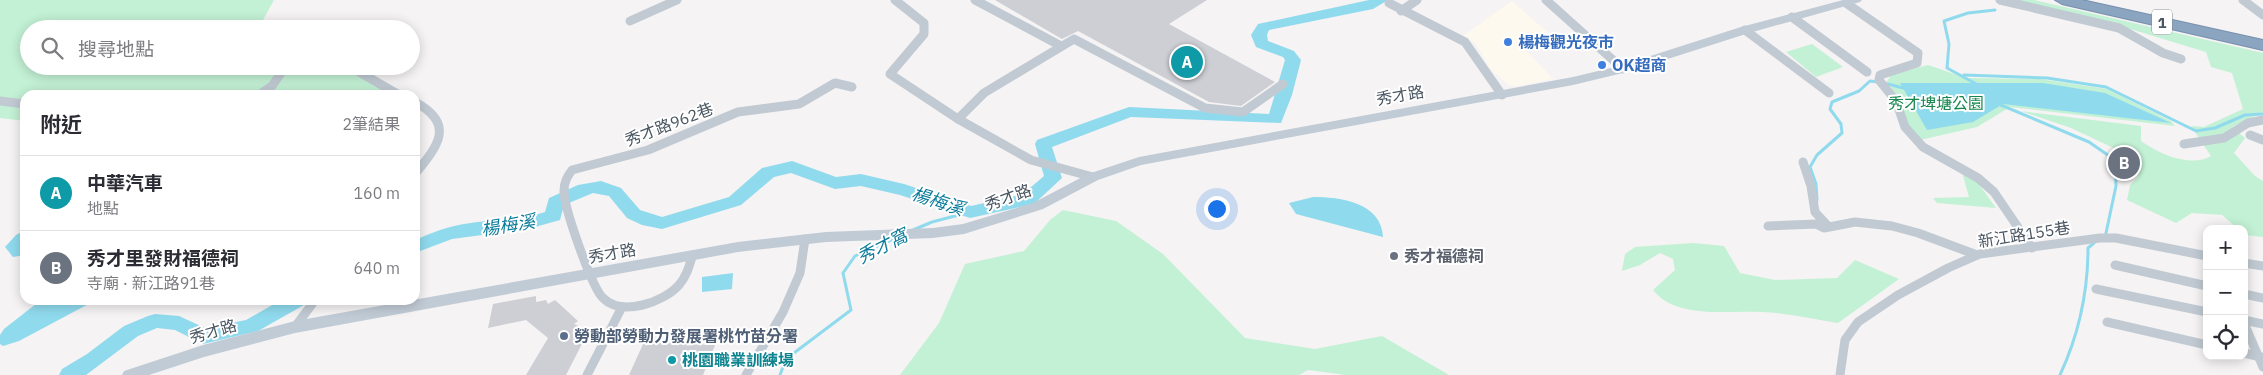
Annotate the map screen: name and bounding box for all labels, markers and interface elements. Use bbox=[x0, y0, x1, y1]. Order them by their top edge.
road number: 1 bbox=[2152, 10, 2172, 34]
search box bbox=[20, 20, 420, 75]
place label: 楊梅觀光夜市 bbox=[1518, 32, 1614, 52]
icon: search bbox=[38, 34, 66, 62]
marker: 楊梅觀光夜市 bbox=[1502, 36, 1514, 48]
text: 搜尋地點 bbox=[78, 37, 154, 61]
pin: A bbox=[1171, 43, 1203, 81]
place label: OK超商 bbox=[1612, 55, 1667, 75]
marker: OK超商 bbox=[1596, 59, 1608, 71]
street label: 秀才路 bbox=[1375, 81, 1425, 109]
park label: 秀才埤塘公園 bbox=[1888, 93, 1984, 113]
street label: 秀才路962巷 bbox=[622, 98, 716, 150]
text: 附近 bbox=[40, 110, 82, 138]
text: 2筆結果 bbox=[342, 114, 400, 134]
pin: B bbox=[2108, 144, 2140, 182]
text: 中華汽車 bbox=[87, 171, 163, 195]
street label: 秀才路 bbox=[982, 179, 1034, 215]
water label: 楊梅溪 bbox=[909, 182, 970, 221]
text: A bbox=[51, 183, 61, 203]
text: 160 m bbox=[353, 183, 400, 203]
your location bbox=[1204, 196, 1230, 222]
text: 地點 bbox=[87, 198, 119, 218]
water label: 楊梅溪 bbox=[480, 209, 539, 241]
street label: 新江路155巷 bbox=[1977, 217, 2071, 251]
water label: 秀才窩 bbox=[853, 222, 914, 269]
map controls bbox=[2203, 225, 2248, 360]
button: + bbox=[2203, 225, 2248, 270]
street label: 秀才路 bbox=[587, 239, 637, 267]
text: 秀才里發財福德祠 bbox=[87, 246, 239, 270]
place label: 秀才福德祠 bbox=[1404, 246, 1484, 266]
marker: 秀才福德祠 bbox=[1388, 250, 1400, 262]
text: B bbox=[51, 258, 61, 278]
text: 640 m bbox=[353, 258, 400, 278]
button: − bbox=[2203, 270, 2248, 315]
text: 寺廟 · 新江路91巷 bbox=[87, 273, 215, 293]
street label: 秀才路 bbox=[187, 315, 239, 347]
button: locate bbox=[2203, 315, 2248, 360]
place label: 勞動部勞動力發展署桃竹苗分署 bbox=[574, 326, 798, 346]
marker: 勞動部勞動力發展署桃竹苗分署 bbox=[558, 330, 570, 342]
place label: 桃園職業訓練場 bbox=[682, 350, 794, 370]
marker: 桃園職業訓練場 bbox=[666, 354, 678, 366]

